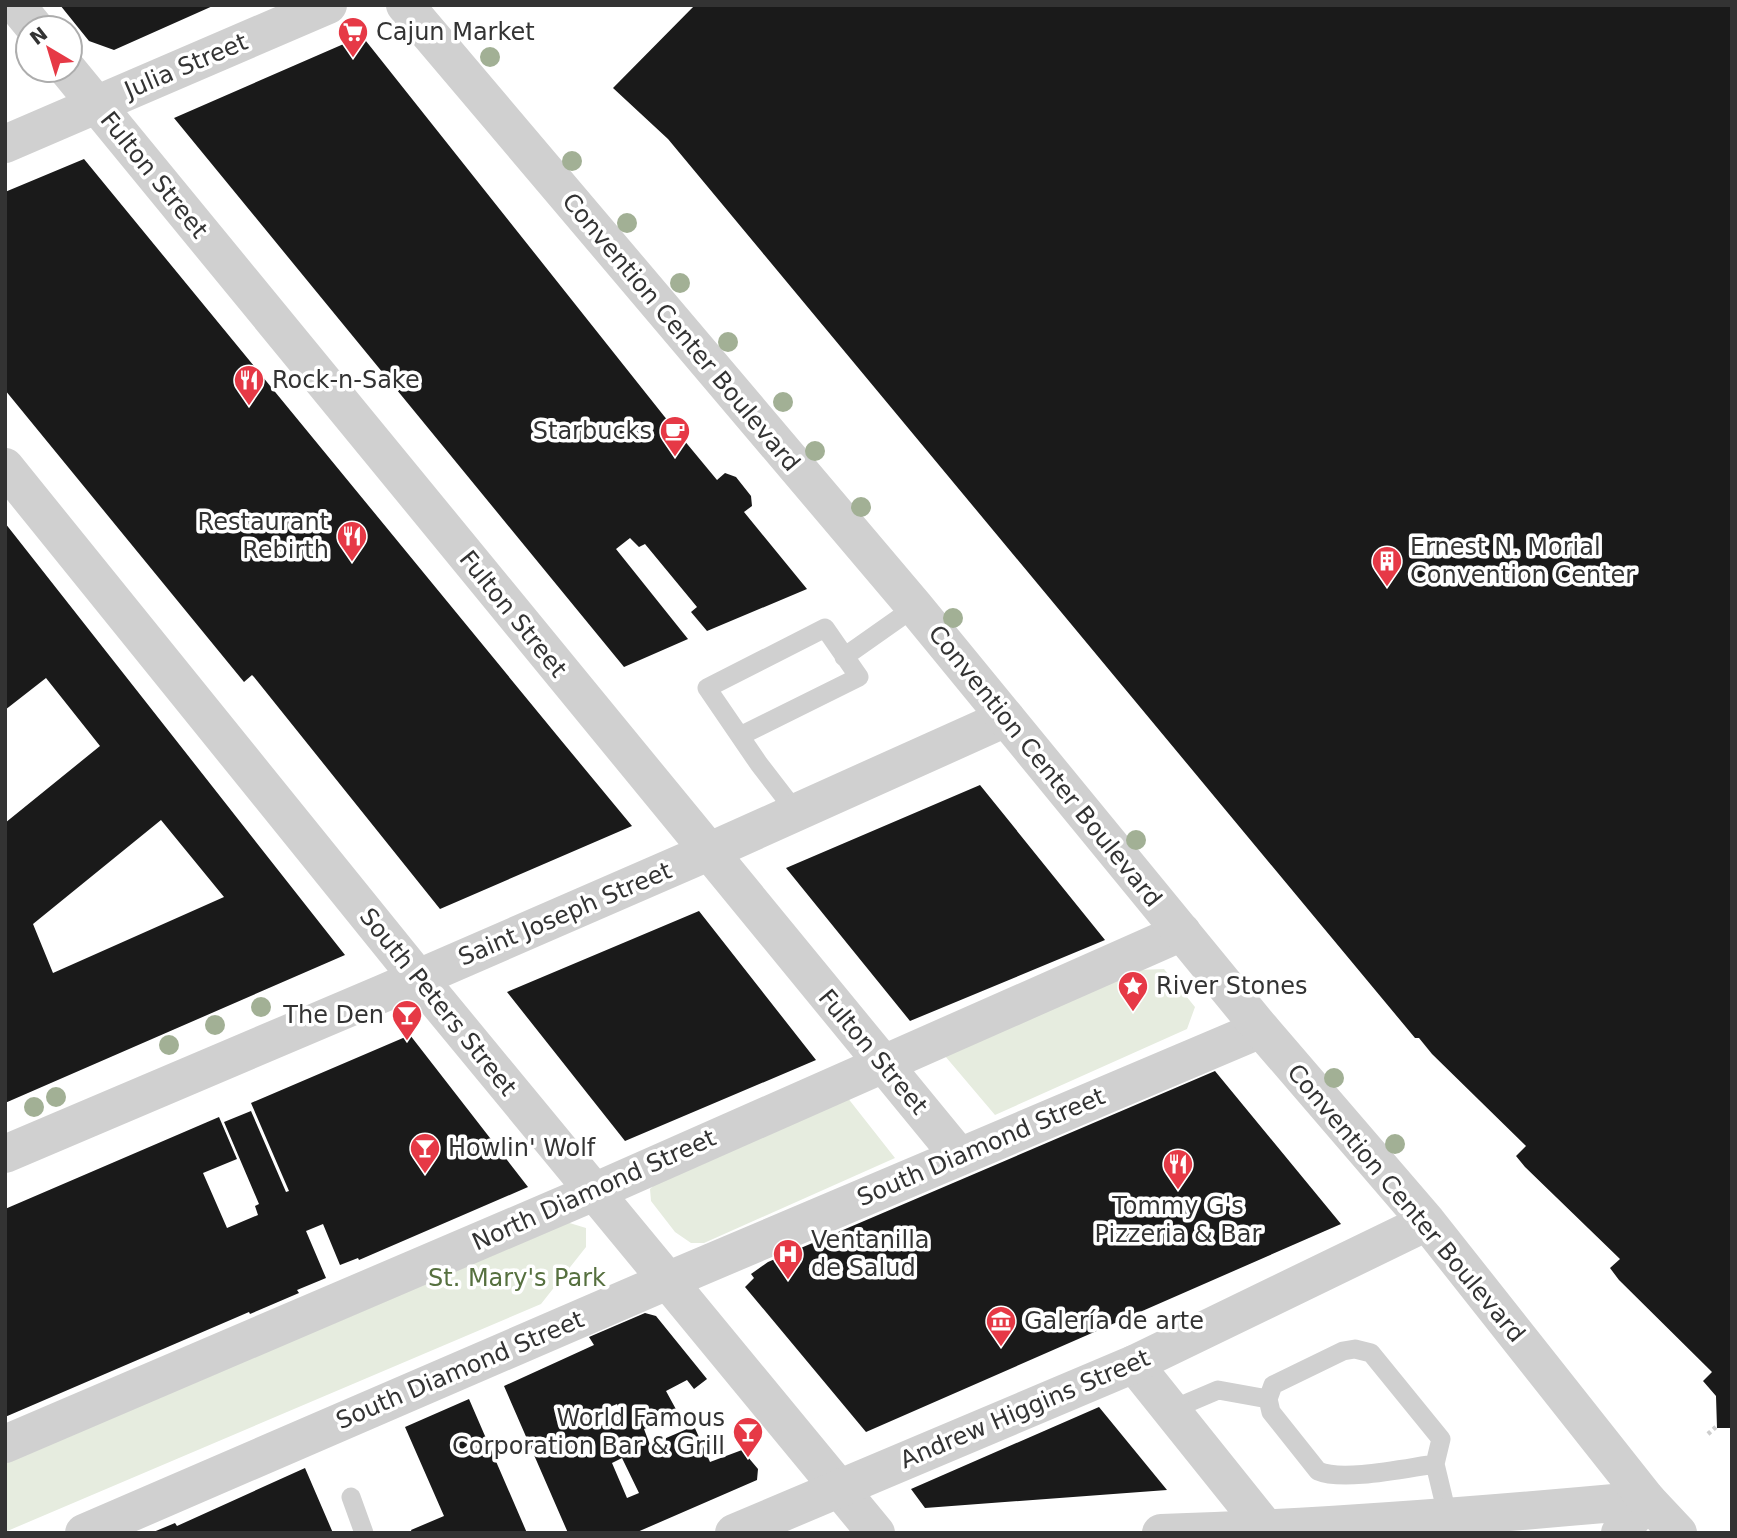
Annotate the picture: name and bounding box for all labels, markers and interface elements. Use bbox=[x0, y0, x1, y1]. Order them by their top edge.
north arrow bbox=[14, 14, 84, 84]
supermarket icon: Cajun Market bbox=[336, 15, 370, 59]
place label: Cajun Market bbox=[376, 18, 535, 46]
text: N bbox=[25, 22, 52, 49]
street label: Julia Street bbox=[118, 28, 252, 105]
street label: Fulton Street bbox=[95, 106, 213, 244]
street label: Convention Center Boulevard bbox=[556, 187, 806, 477]
restaurant icon: Rock-n-Sake bbox=[232, 363, 266, 407]
place label: Rock-n-Sake bbox=[272, 366, 420, 394]
cafe icon: Starbucks bbox=[658, 414, 692, 458]
place label: Starbucks bbox=[533, 417, 652, 445]
place label: Restaurant Rebirth bbox=[198, 508, 329, 564]
restaurant icon: Restaurant Rebirth bbox=[335, 519, 369, 563]
place label: Ernest N. Morial Convention Center bbox=[1410, 533, 1635, 589]
building icon: Ernest N. Morial Convention Center bbox=[1370, 544, 1404, 588]
street label: Fulton Street bbox=[454, 545, 572, 683]
street label: Convention Center Boulevard bbox=[923, 620, 1167, 912]
street label: Saint Joseph Street bbox=[454, 856, 676, 972]
street label: South Peters Street bbox=[354, 903, 522, 1101]
place icon: River Stones bbox=[1116, 969, 1150, 1013]
place label: River Stones bbox=[1156, 972, 1308, 1000]
street label: Fulton Street bbox=[813, 984, 933, 1120]
bar icon: The Den bbox=[390, 998, 424, 1042]
place label: The Den bbox=[282, 1001, 384, 1029]
street label: Convention Center Boulevard bbox=[1281, 1058, 1531, 1348]
street label: South Diamond Street bbox=[853, 1082, 1109, 1212]
street label: North Diamond Street bbox=[468, 1124, 720, 1256]
bar icon: Howlin' Wolf bbox=[408, 1131, 442, 1175]
place label: Howlin' Wolf bbox=[448, 1134, 596, 1162]
restaurant icon: Tommy G's Pizzeria & Bar bbox=[1161, 1147, 1195, 1191]
place label: Tommy G's Pizzeria & Bar bbox=[1095, 1192, 1262, 1248]
place label: Ventanilla de Salud bbox=[811, 1226, 930, 1282]
hospital icon: Ventanilla de Salud bbox=[771, 1237, 805, 1281]
park label: St. Mary's Park bbox=[428, 1264, 606, 1292]
museum icon: Galería de arte bbox=[984, 1304, 1018, 1348]
street label: South Diamond Street bbox=[332, 1305, 588, 1435]
place label: Galería de arte bbox=[1024, 1307, 1204, 1335]
street label: Andrew Higgins Street bbox=[896, 1344, 1154, 1474]
place label: World Famous Corporation Bar & Grill bbox=[452, 1404, 725, 1460]
bar icon: World Famous Corporation Bar & Grill bbox=[731, 1415, 765, 1459]

